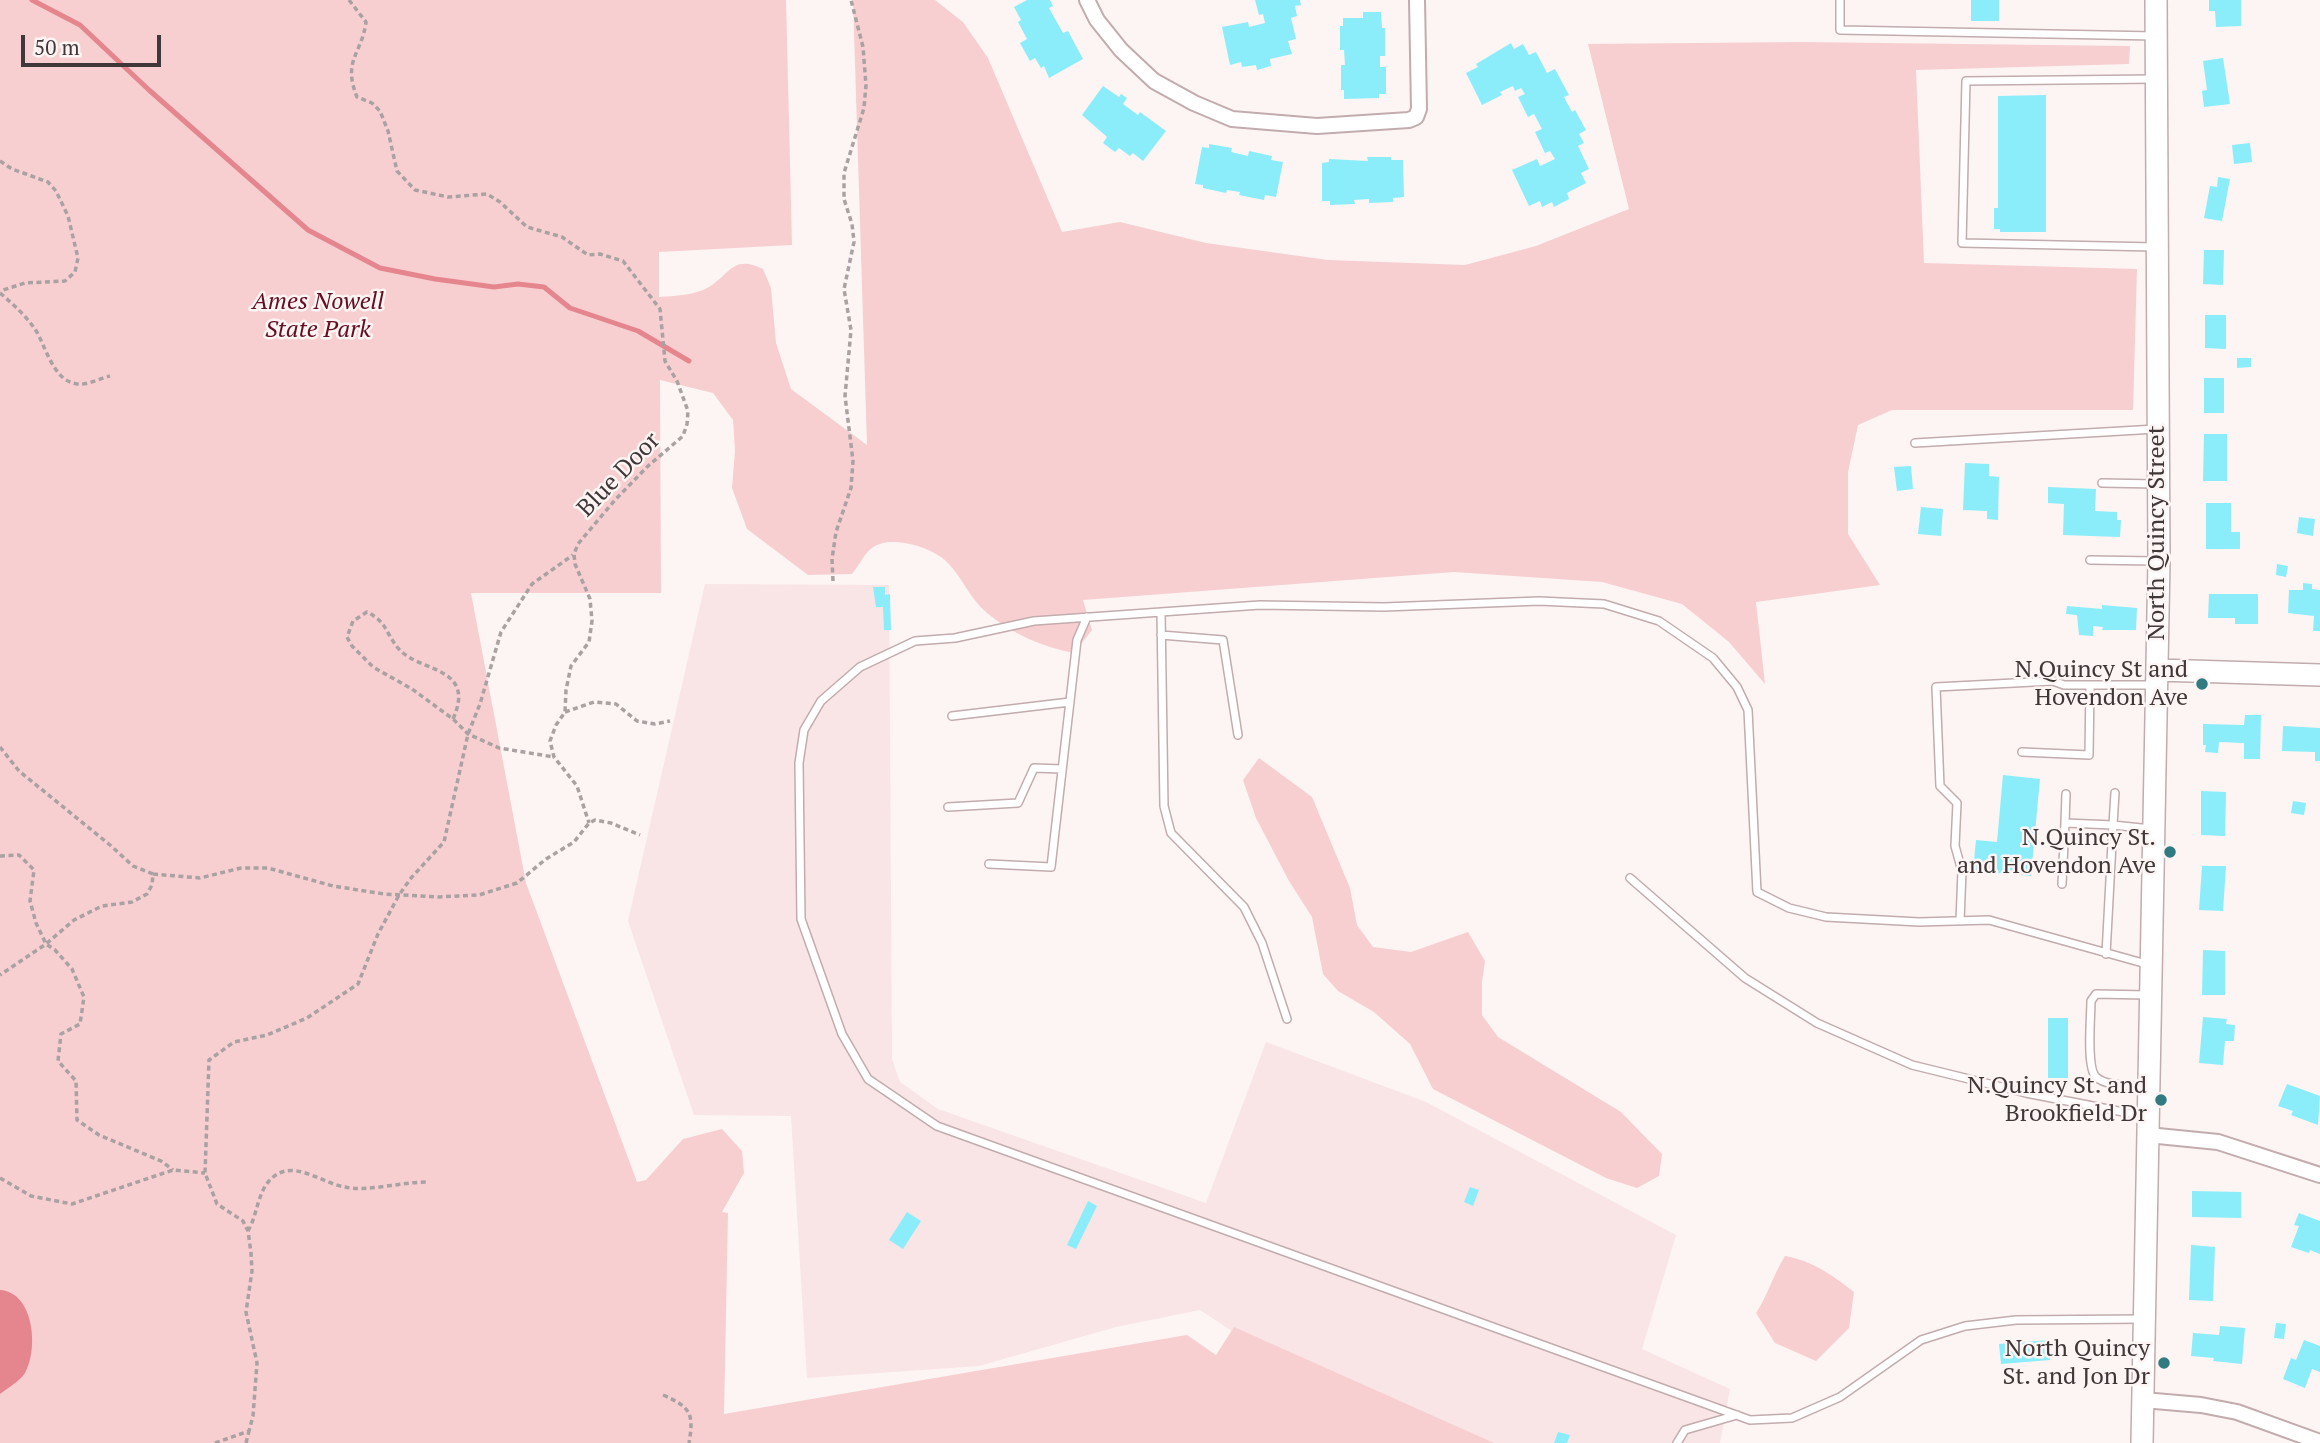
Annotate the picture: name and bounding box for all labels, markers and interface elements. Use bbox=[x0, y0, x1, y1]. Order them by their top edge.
scale bar bbox=[24, 21, 164, 65]
text: 50 m bbox=[34, 33, 80, 61]
park label: Ames Nowell State Park bbox=[252, 288, 384, 344]
street label: North Quincy Street bbox=[2143, 425, 2171, 641]
street label: Blue Door bbox=[572, 427, 666, 523]
place label: N.Quincy St and Hovendon Ave bbox=[2015, 656, 2188, 712]
marker: N.Quincy St and Hovendon Ave bbox=[2194, 676, 2210, 692]
place label: N.Quincy St. and Hovendon Ave bbox=[1957, 824, 2156, 880]
marker: N.Quincy St. and Hovendon Ave bbox=[2162, 844, 2178, 860]
place label: N.Quincy St. and Brookfield Dr bbox=[1967, 1072, 2147, 1128]
marker: N.Quincy St. and Brookfield Dr bbox=[2153, 1092, 2169, 1108]
place label: North Quincy St. and Jon Dr bbox=[2002, 1335, 2150, 1391]
marker: North Quincy St. and Jon Dr bbox=[2156, 1355, 2172, 1371]

